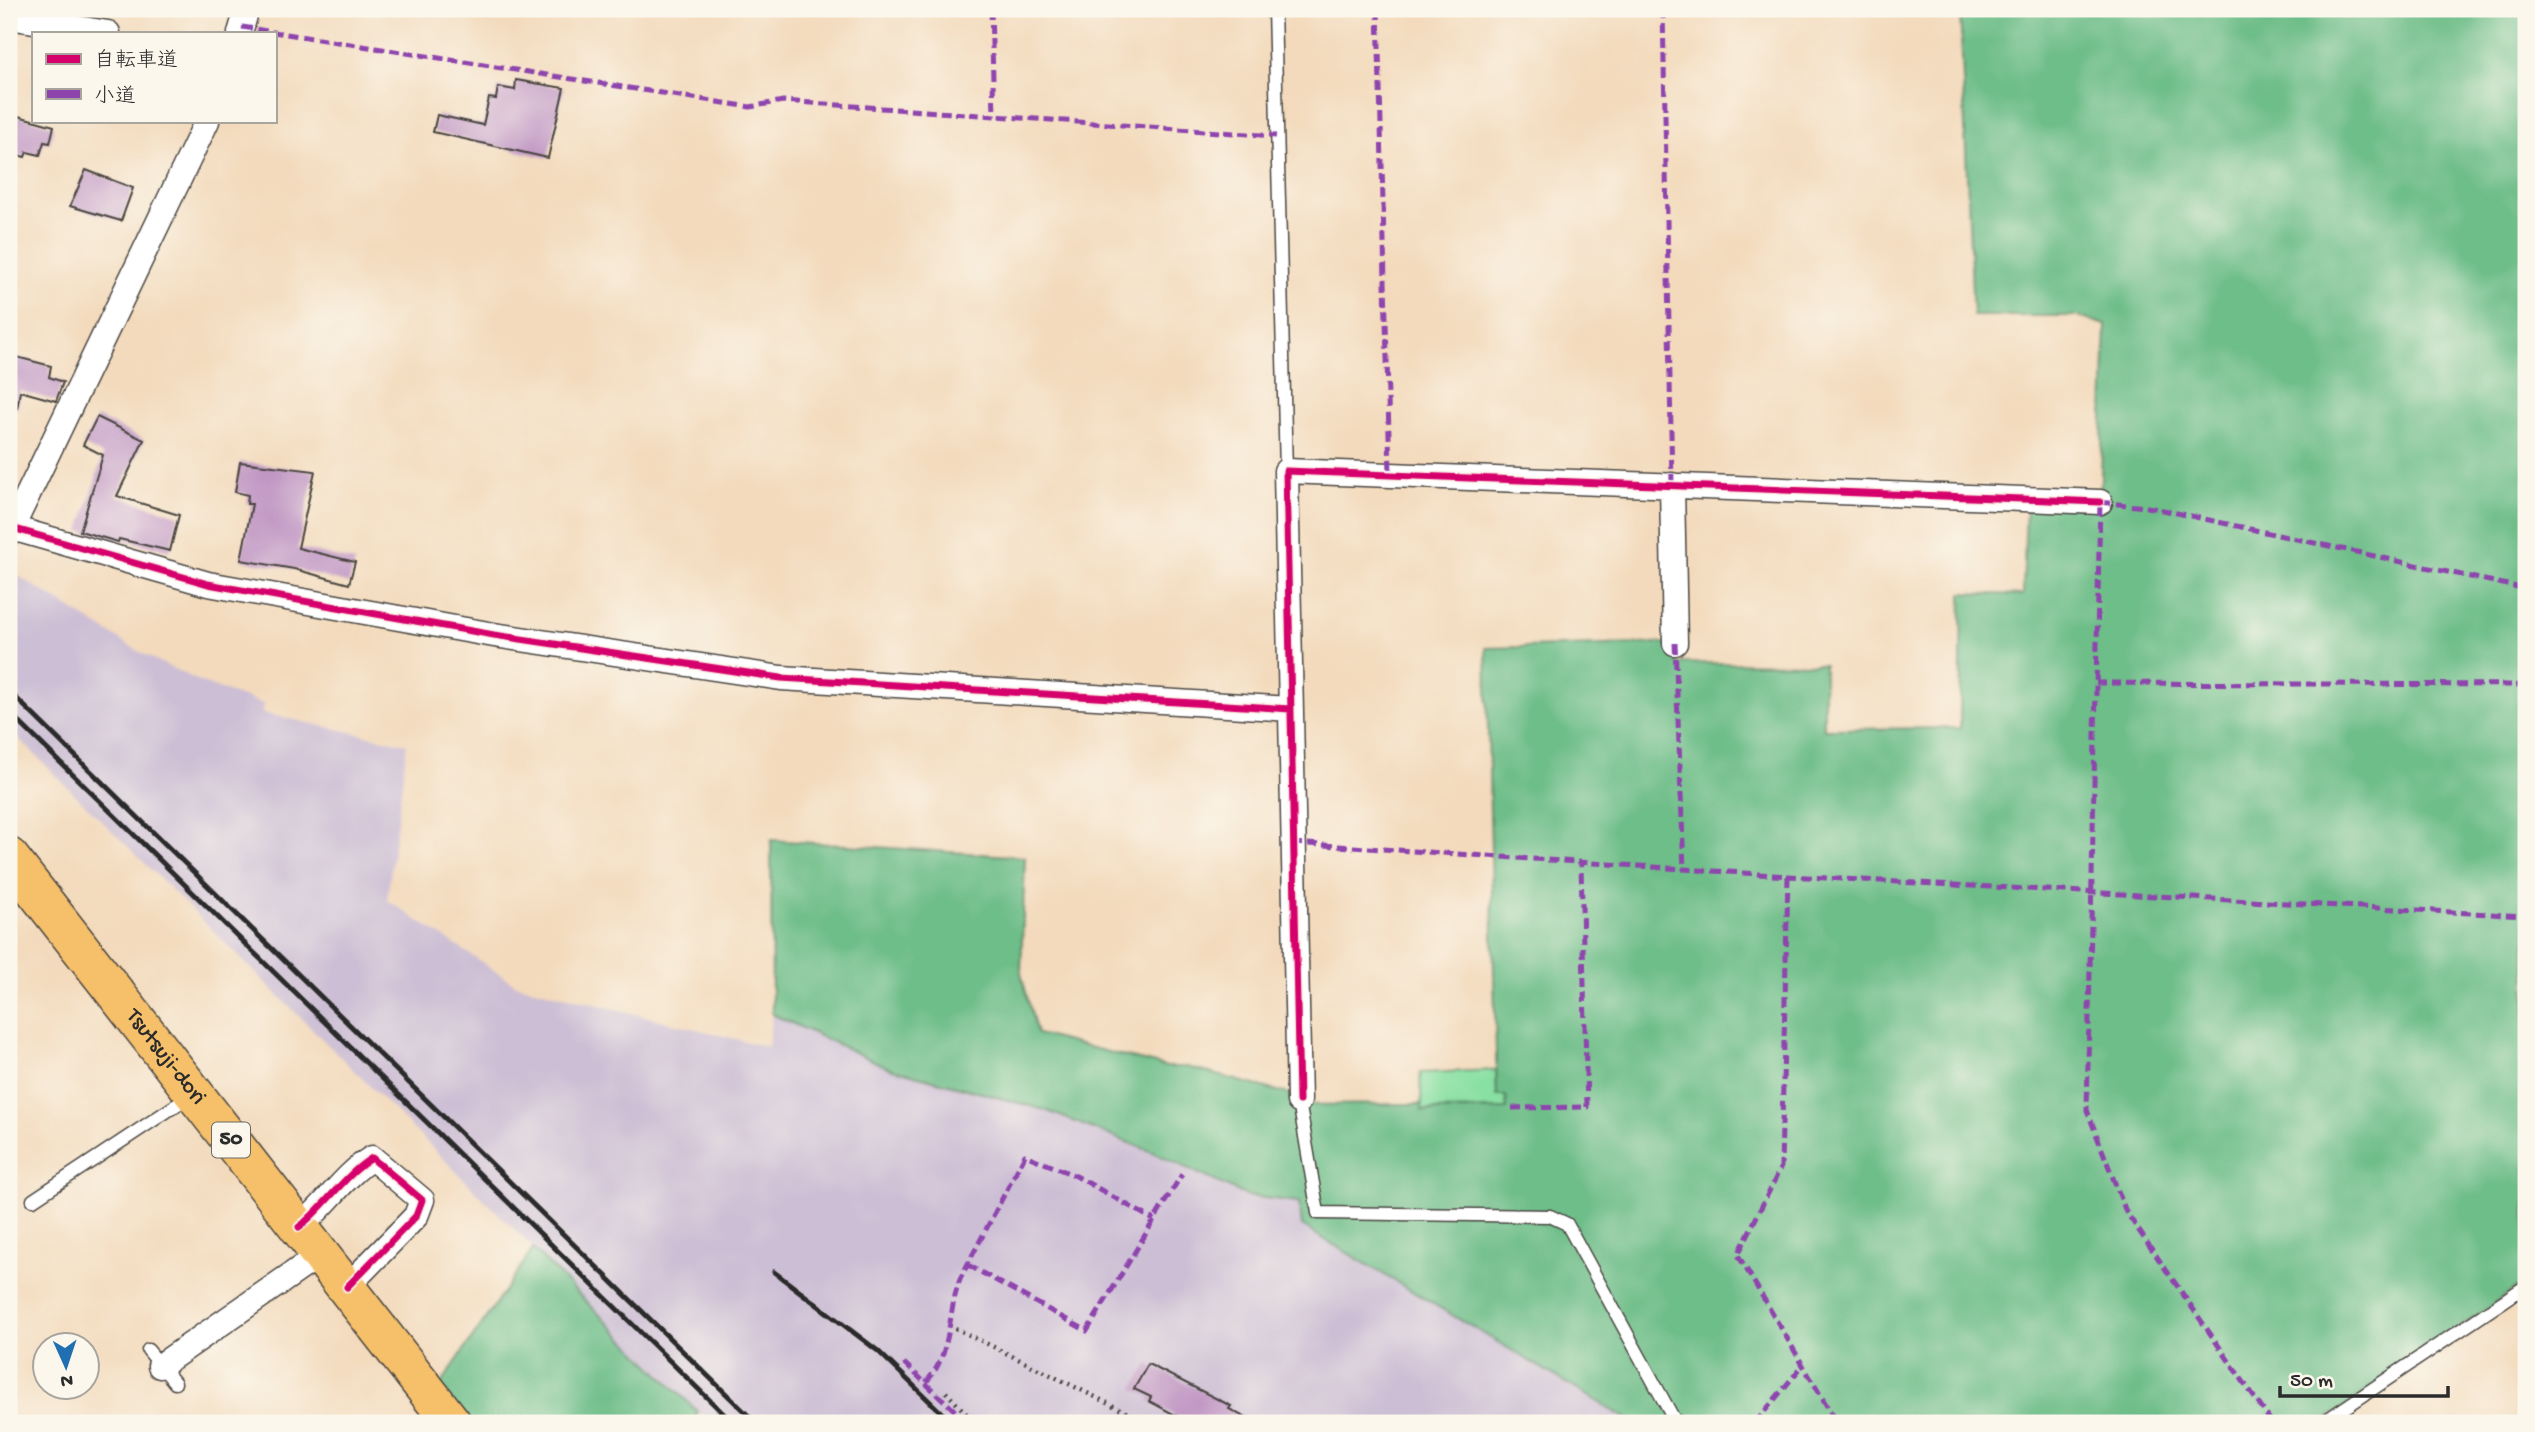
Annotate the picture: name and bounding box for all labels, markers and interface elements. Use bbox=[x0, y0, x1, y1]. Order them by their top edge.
legend bbox=[32, 32, 276, 122]
text: 自転車道 bbox=[94, 48, 178, 75]
text: 小道 bbox=[94, 85, 136, 111]
street label: Tsutsuji-dori bbox=[118, 1002, 211, 1110]
road number: 50 bbox=[212, 1122, 250, 1158]
north arrow bbox=[32, 1330, 102, 1400]
scale bar bbox=[2280, 1355, 2448, 1399]
text: N bbox=[60, 1368, 74, 1391]
text: 50 m bbox=[2290, 1370, 2333, 1395]

